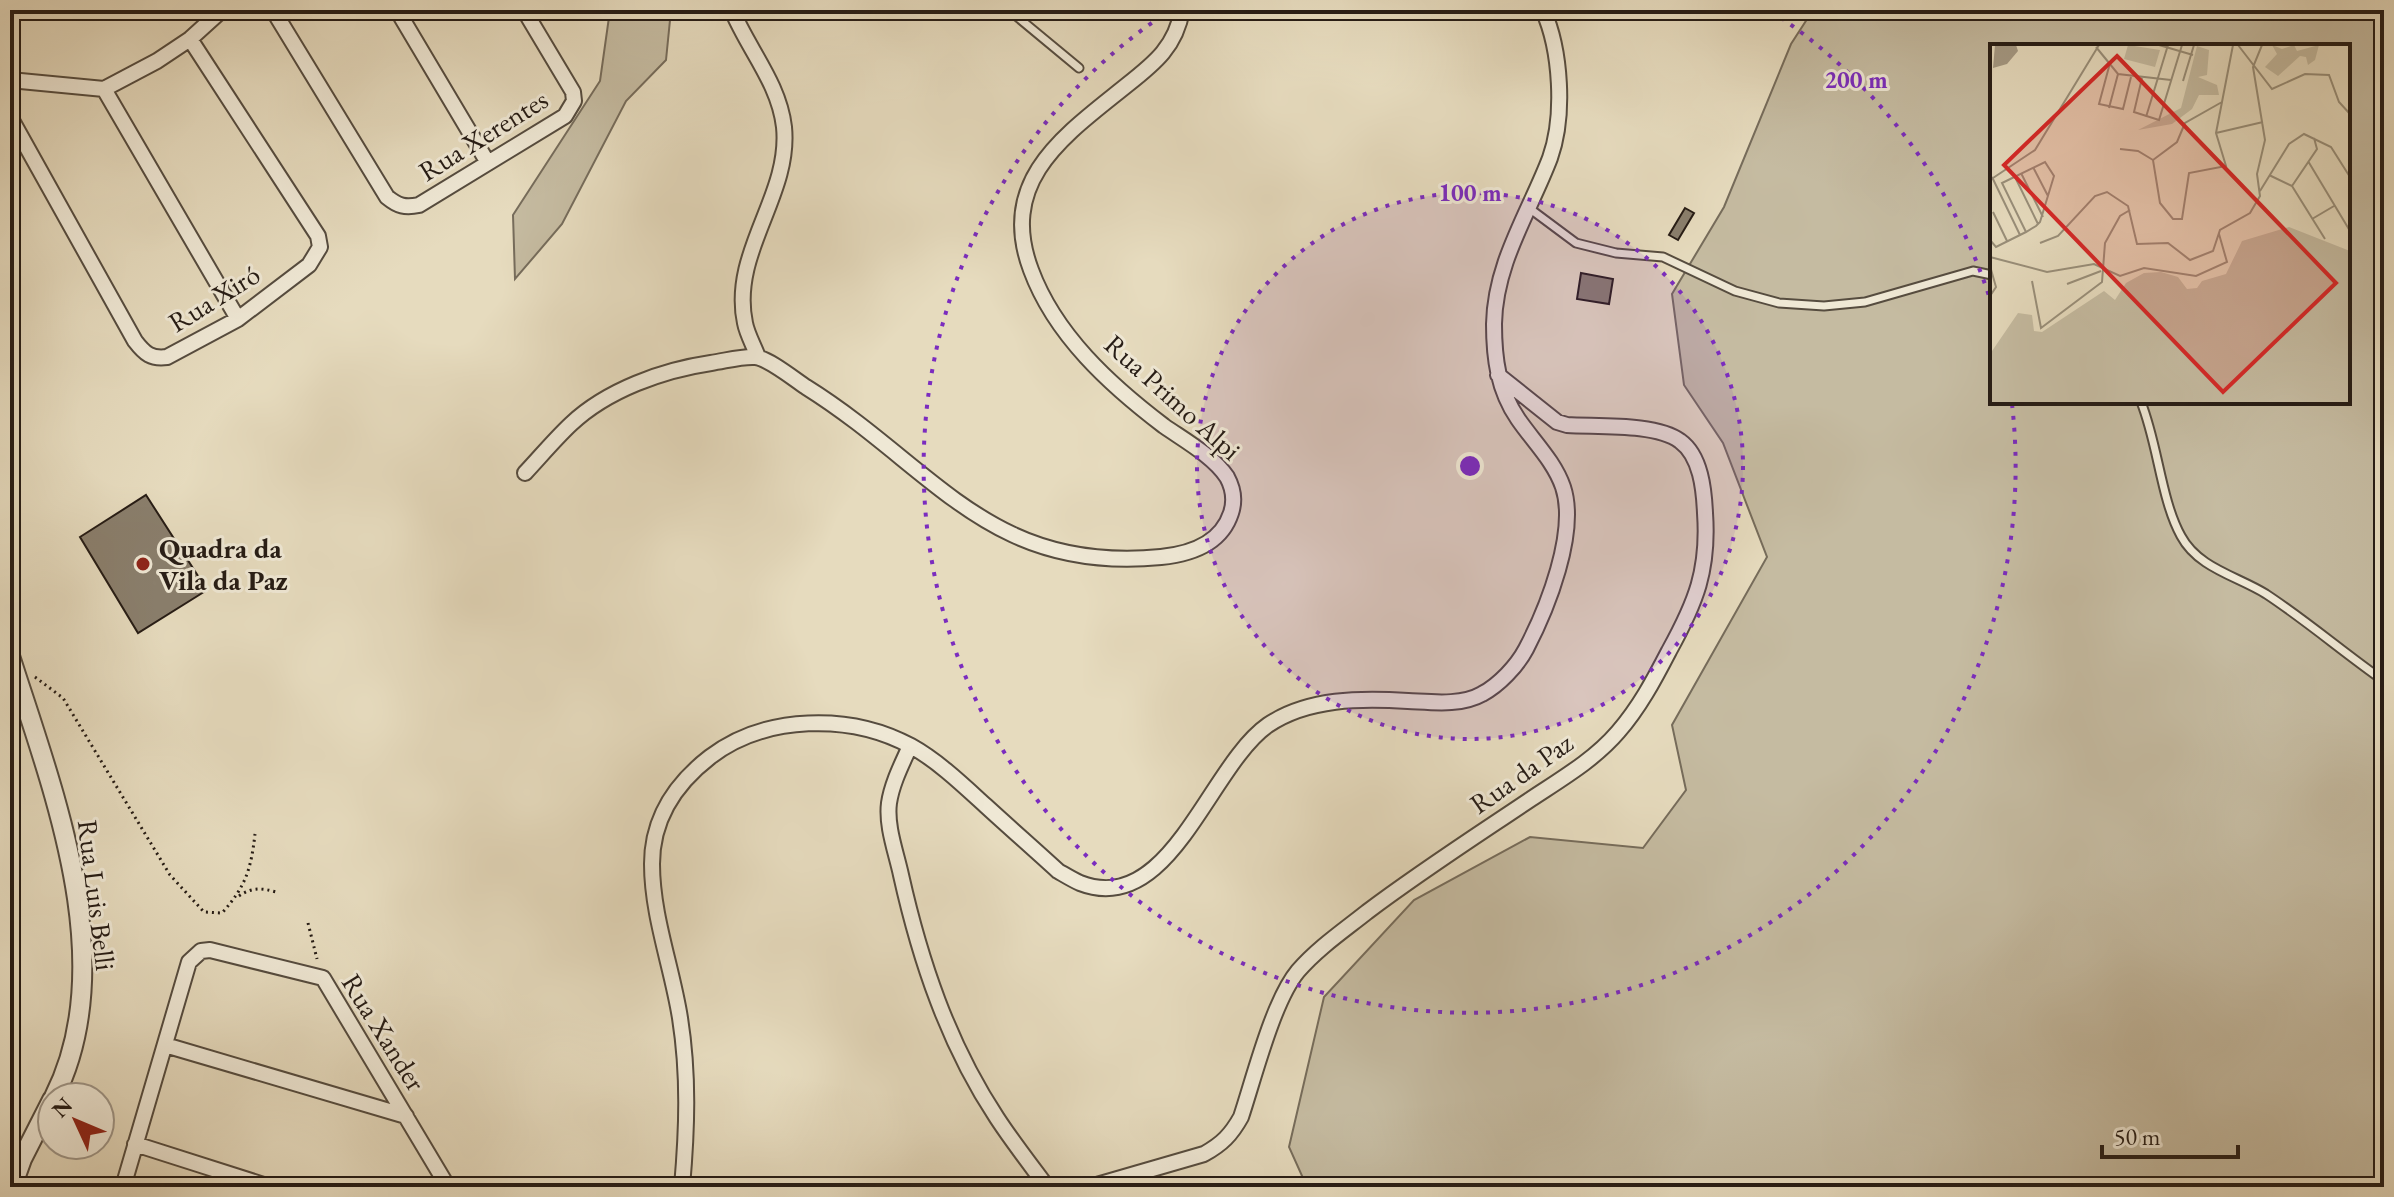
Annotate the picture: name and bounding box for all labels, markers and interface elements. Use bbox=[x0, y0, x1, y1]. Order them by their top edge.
inset map bbox=[1990, 44, 2350, 404]
text: 200 m bbox=[1824, 64, 1888, 95]
street label: Rua Xerentes bbox=[412, 81, 554, 189]
text: 100 m bbox=[1438, 177, 1502, 208]
street label: Rua Xiró bbox=[161, 256, 267, 340]
street label: Rua Primo Alpi bbox=[1097, 326, 1249, 468]
centre of rings bbox=[1456, 452, 1484, 480]
place label: Quadra da Vila da Paz bbox=[159, 530, 288, 598]
marker: Quadra da Vila da Paz bbox=[134, 555, 152, 573]
street label: Rua da Paz bbox=[1462, 724, 1580, 821]
street label: Rua Luis Belli bbox=[70, 817, 124, 973]
street label: Rua Xander bbox=[334, 967, 434, 1098]
north arrow bbox=[36, 1081, 116, 1161]
text: N bbox=[45, 1091, 79, 1124]
scale bar bbox=[2102, 1109, 2238, 1159]
text: 50 m bbox=[2114, 1121, 2161, 1152]

